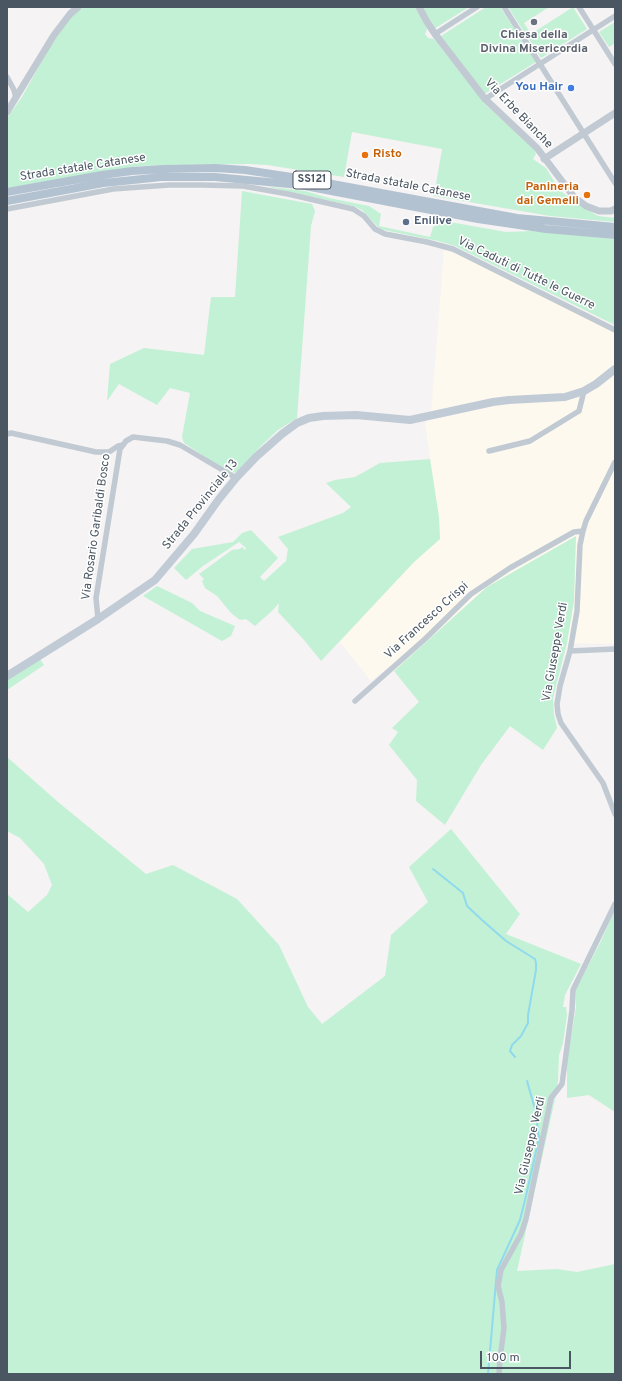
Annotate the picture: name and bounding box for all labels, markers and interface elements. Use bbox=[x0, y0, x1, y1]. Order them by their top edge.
marker: Chiesa della Divina Misericordia bbox=[529, 17, 539, 27]
place label: Chiesa della Divina Misericordia bbox=[480, 29, 588, 57]
street label: Via Erbe Bianche bbox=[481, 76, 555, 152]
place label: You Hair bbox=[515, 81, 563, 95]
marker: You Hair bbox=[566, 83, 576, 93]
place label: Risto bbox=[373, 148, 402, 162]
marker: Risto bbox=[360, 150, 370, 160]
street label: Strada statale Catanese bbox=[19, 151, 147, 185]
street label: Strada statale Catanese bbox=[344, 167, 472, 205]
road number: SS121 bbox=[293, 171, 331, 189]
place label: Panineria dai Gemelli bbox=[516, 181, 579, 209]
marker: Panineria dai Gemelli bbox=[582, 190, 592, 200]
place label: Enilive bbox=[414, 215, 452, 229]
marker: Enilive bbox=[401, 217, 411, 227]
street label: Via Caduti di Tutte le Guerre bbox=[455, 234, 597, 314]
street label: Via Rosario Garibaldi Bosco bbox=[80, 453, 114, 601]
street label: Strada Provinciale 13 bbox=[160, 457, 242, 553]
street label: Via Francesco Crispi bbox=[382, 579, 472, 663]
street label: Via Giuseppe Verdi bbox=[540, 601, 572, 703]
street label: Via Giuseppe Verdi bbox=[513, 1095, 549, 1197]
scale bar bbox=[482, 1343, 573, 1369]
text: 100 m bbox=[487, 1350, 520, 1366]

